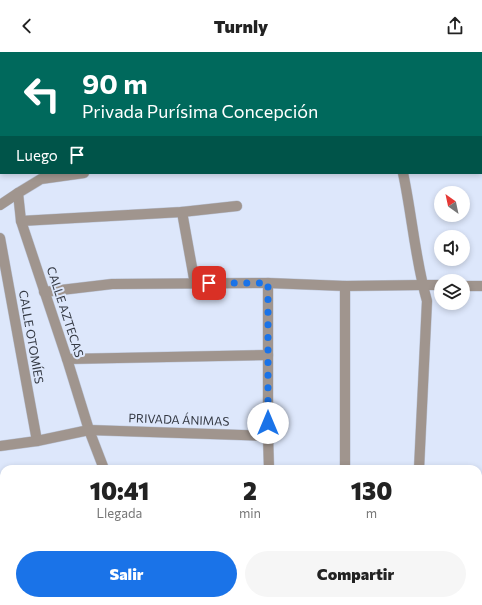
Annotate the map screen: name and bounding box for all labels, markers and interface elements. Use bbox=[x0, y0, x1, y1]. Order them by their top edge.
icon: back bbox=[16, 15, 38, 37]
text: Turnly bbox=[214, 15, 268, 37]
icon: share bbox=[444, 15, 466, 37]
text: 90 m bbox=[82, 66, 148, 100]
icon: left bbox=[16, 68, 68, 120]
text: Privada Purísima Concepción bbox=[82, 100, 318, 122]
icon: arrive bbox=[66, 144, 88, 166]
text: Luego bbox=[16, 146, 58, 164]
north arrow bbox=[434, 186, 470, 222]
map controls bbox=[434, 186, 470, 310]
button: sound bbox=[434, 230, 470, 266]
street label: CALLE AZTECAS bbox=[45, 265, 87, 359]
pin bbox=[192, 266, 226, 300]
icon: arrive bbox=[198, 272, 220, 294]
button: layers bbox=[434, 274, 470, 310]
street label: CALLE OTOMÍES bbox=[17, 289, 47, 385]
position arrow bbox=[247, 402, 289, 444]
street label: PRIVADA ÁNIMAS bbox=[128, 410, 230, 428]
text: 10:41 bbox=[90, 476, 149, 505]
text: 2 bbox=[243, 476, 257, 505]
text: 130 bbox=[351, 476, 392, 505]
text: Llegada bbox=[97, 505, 142, 521]
text: min bbox=[239, 505, 261, 521]
text: m bbox=[366, 505, 377, 521]
button: Salir bbox=[16, 551, 237, 597]
button: Compartir bbox=[245, 551, 466, 597]

